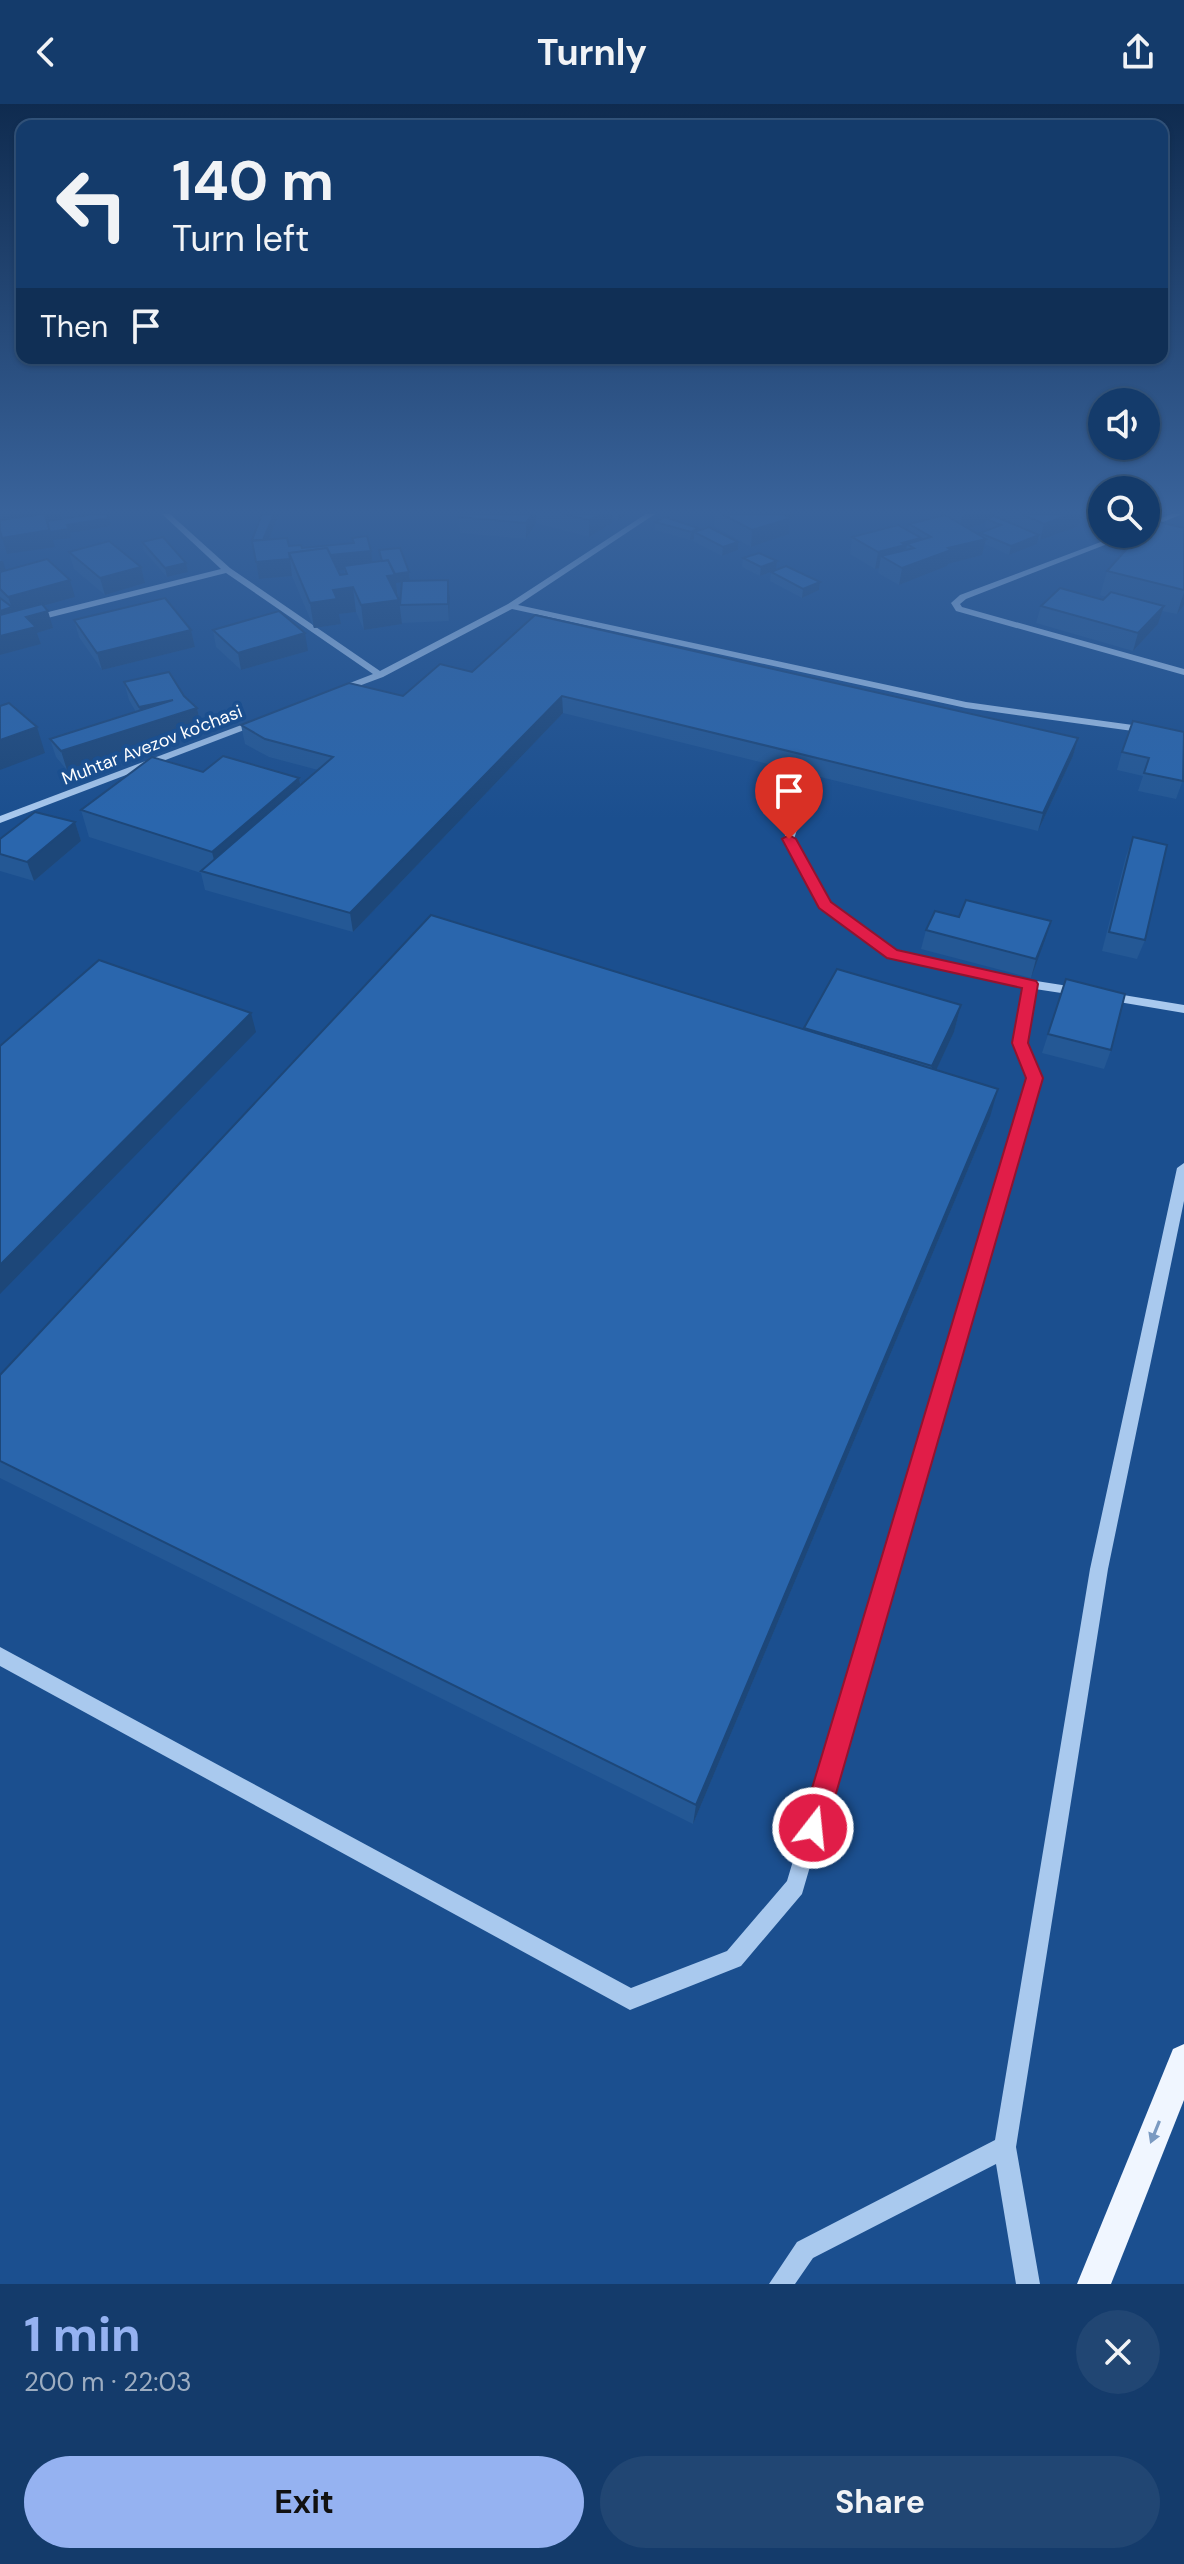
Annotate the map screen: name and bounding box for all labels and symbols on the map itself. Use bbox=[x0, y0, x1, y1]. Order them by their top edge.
street label: Muhtar Avezov ko'chasi bbox=[58, 700, 246, 790]
pin bbox=[755, 757, 823, 839]
position arrow bbox=[771, 1786, 855, 1870]
one-way arrow bbox=[1148, 2120, 1161, 2144]

